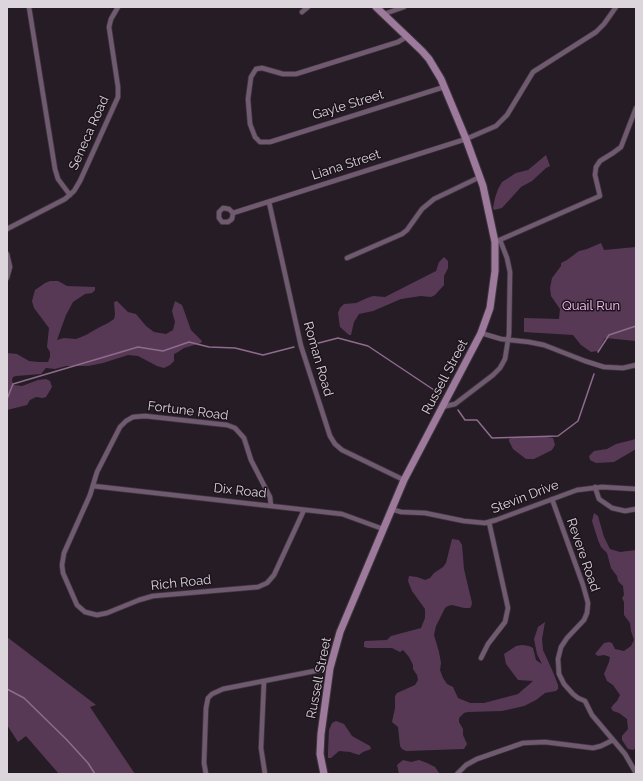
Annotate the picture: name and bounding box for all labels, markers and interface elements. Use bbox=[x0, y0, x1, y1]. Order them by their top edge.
street label: Gayle Street bbox=[310, 87, 386, 123]
street label: Seneca Road bbox=[66, 94, 112, 172]
street label: Liana Street bbox=[310, 147, 382, 183]
park label: Quail Run bbox=[562, 298, 620, 314]
street label: Roman Road bbox=[300, 320, 336, 398]
street label: Russell Street bbox=[419, 337, 471, 417]
street label: Fortune Road bbox=[147, 398, 229, 424]
street label: Stevin Drive bbox=[489, 477, 561, 517]
street label: Dix Road bbox=[213, 480, 267, 502]
street label: Revere Road bbox=[563, 516, 603, 594]
street label: Rich Road bbox=[150, 572, 212, 594]
street label: Russell Street bbox=[303, 636, 335, 720]

